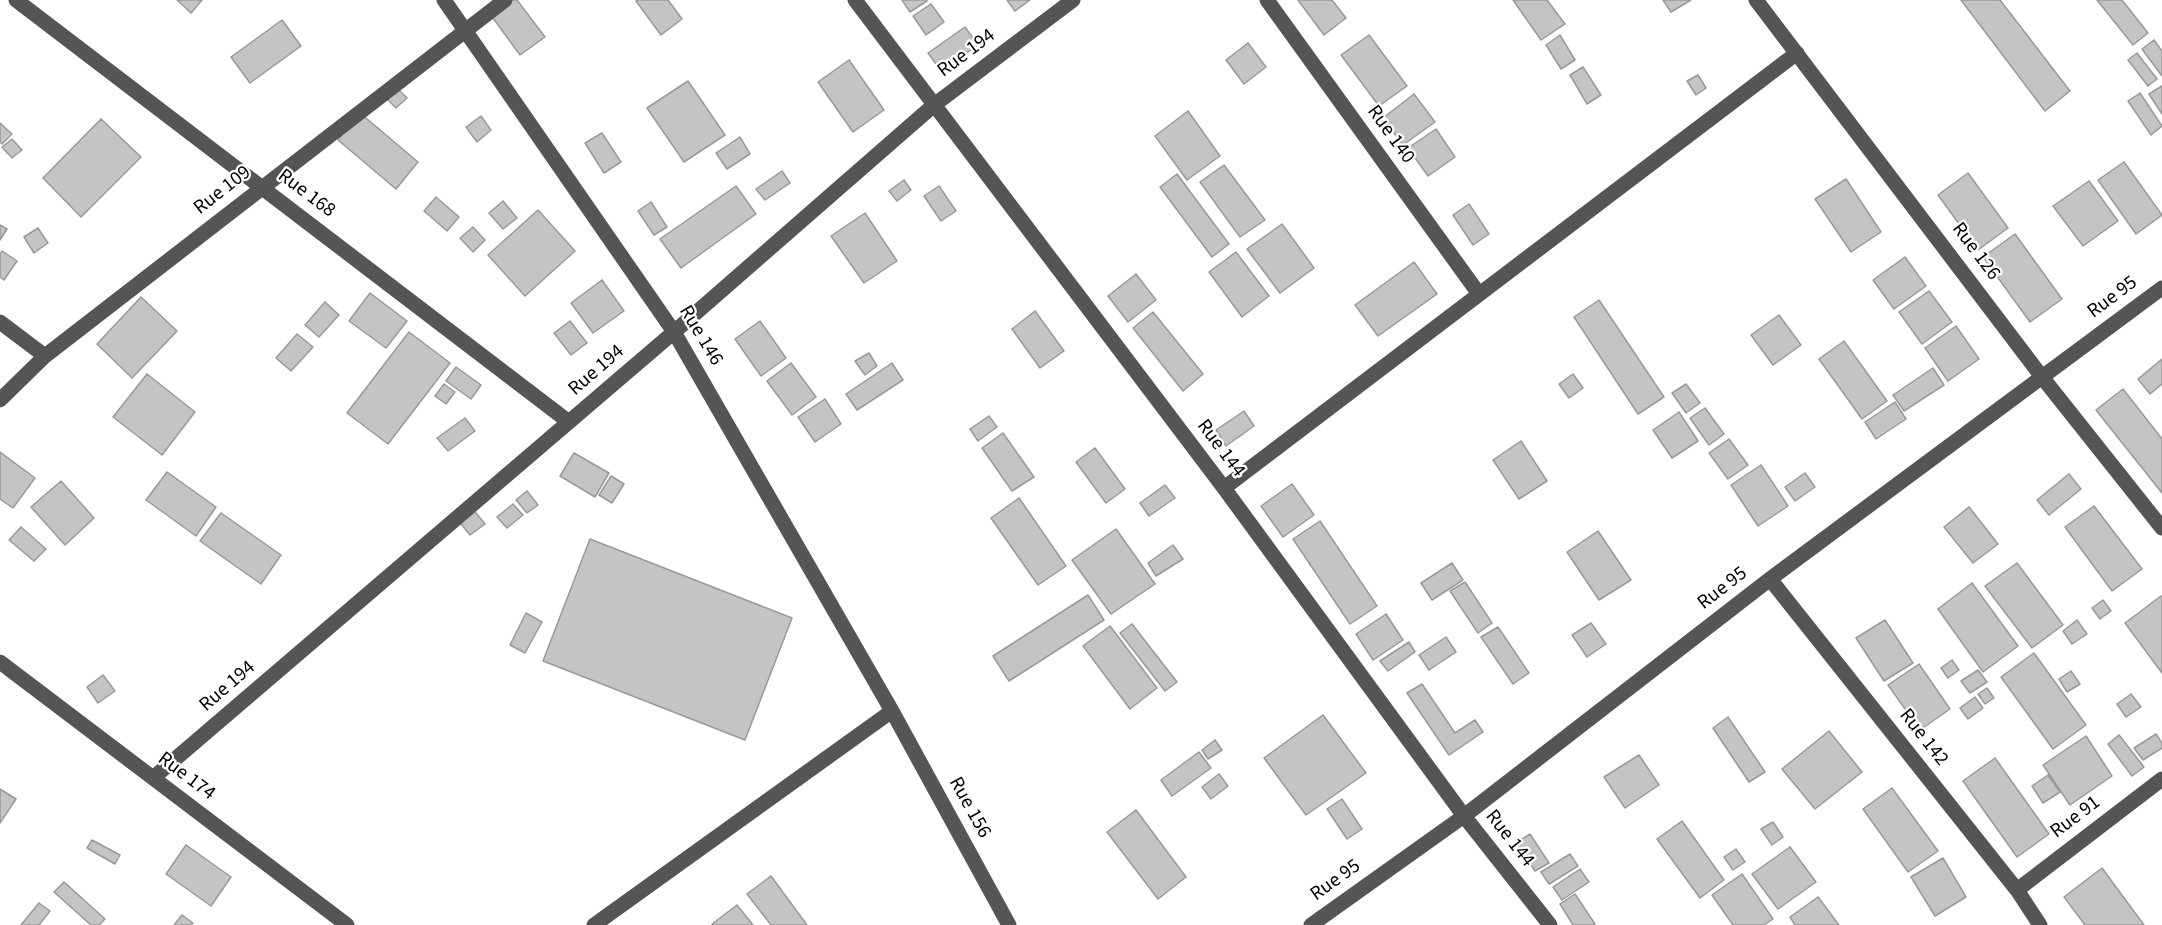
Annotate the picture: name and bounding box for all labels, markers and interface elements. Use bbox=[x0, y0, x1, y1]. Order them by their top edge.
street label: Rue 194 bbox=[933, 25, 1001, 83]
street label: Rue 140 bbox=[1361, 101, 1419, 169]
street label: Rue 109 bbox=[190, 161, 256, 221]
street label: Rue 168 bbox=[272, 165, 340, 223]
street label: Rue 126 bbox=[1946, 218, 2004, 286]
street label: Rue 95 bbox=[2083, 272, 2143, 324]
street label: Rue 146 bbox=[673, 302, 727, 370]
street label: Rue 194 bbox=[564, 340, 630, 402]
street label: Rue 144 bbox=[1191, 415, 1249, 483]
street label: Rue 95 bbox=[1694, 562, 1752, 616]
street label: Rue 194 bbox=[195, 656, 261, 718]
street label: Rue 142 bbox=[1893, 705, 1953, 771]
street label: Rue 174 bbox=[152, 748, 220, 806]
street label: Rue 156 bbox=[943, 773, 995, 843]
street label: Rue 91 bbox=[2046, 792, 2106, 844]
street label: Rue 144 bbox=[1479, 806, 1539, 872]
street label: Rue 95 bbox=[1306, 855, 1366, 907]

